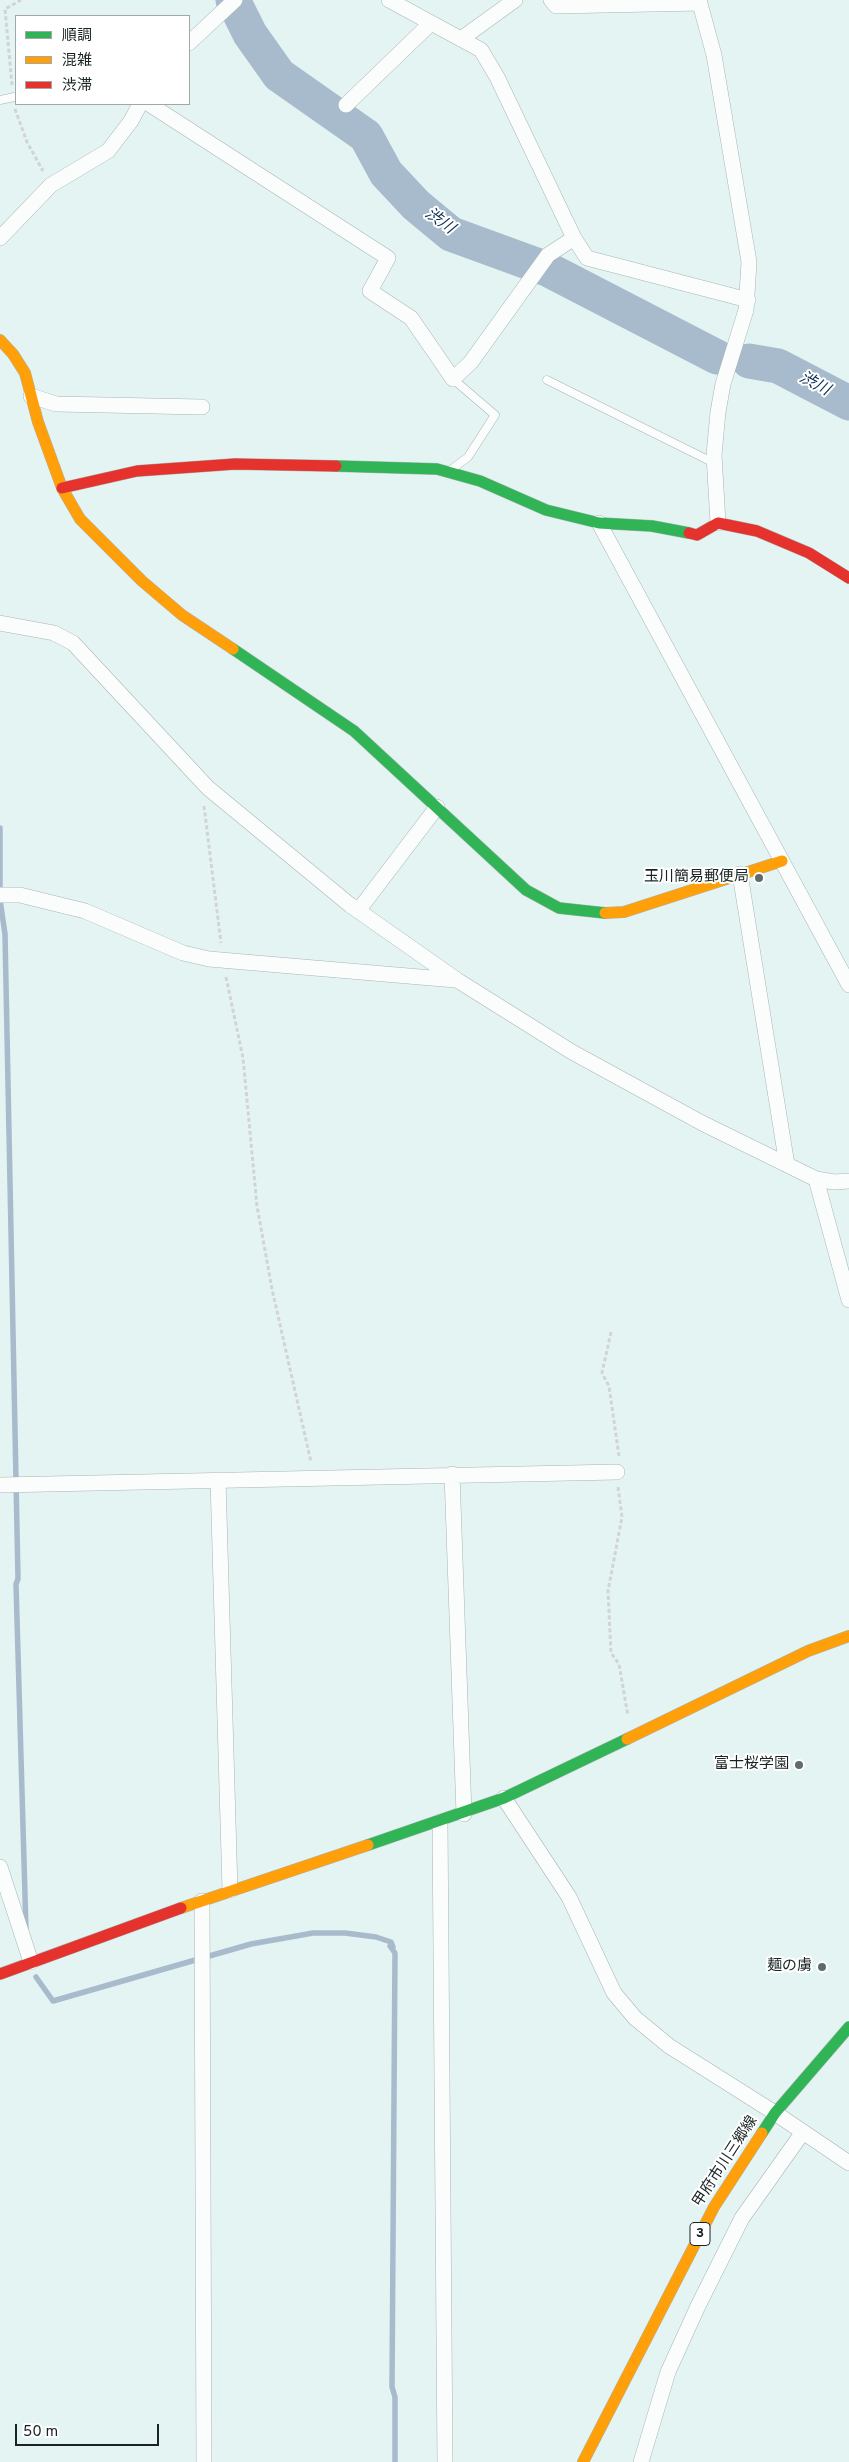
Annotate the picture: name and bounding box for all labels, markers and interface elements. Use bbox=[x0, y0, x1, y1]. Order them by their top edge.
legend bbox=[15, 15, 190, 105]
text: 順調 bbox=[62, 27, 92, 46]
text: 混雑 bbox=[62, 52, 92, 71]
text: 渋滞 bbox=[62, 77, 92, 96]
water label: 渋川 bbox=[420, 205, 458, 239]
water label: 渋川 bbox=[795, 369, 833, 401]
place label: 玉川簡易郵便局 bbox=[644, 869, 749, 887]
marker: 玉川簡易郵便局 bbox=[753, 872, 765, 884]
place label: 富士桜学園 bbox=[714, 1756, 789, 1774]
marker: 富士桜学園 bbox=[793, 1759, 805, 1771]
place label: 麺の虜 bbox=[767, 1958, 812, 1976]
marker: 麺の虜 bbox=[816, 1961, 828, 1973]
street label: 甲府市川三郷線 bbox=[690, 2113, 762, 2211]
road number: 3 bbox=[690, 2222, 710, 2246]
scale bar bbox=[18, 2414, 161, 2446]
text: 50 m bbox=[23, 2423, 58, 2442]

